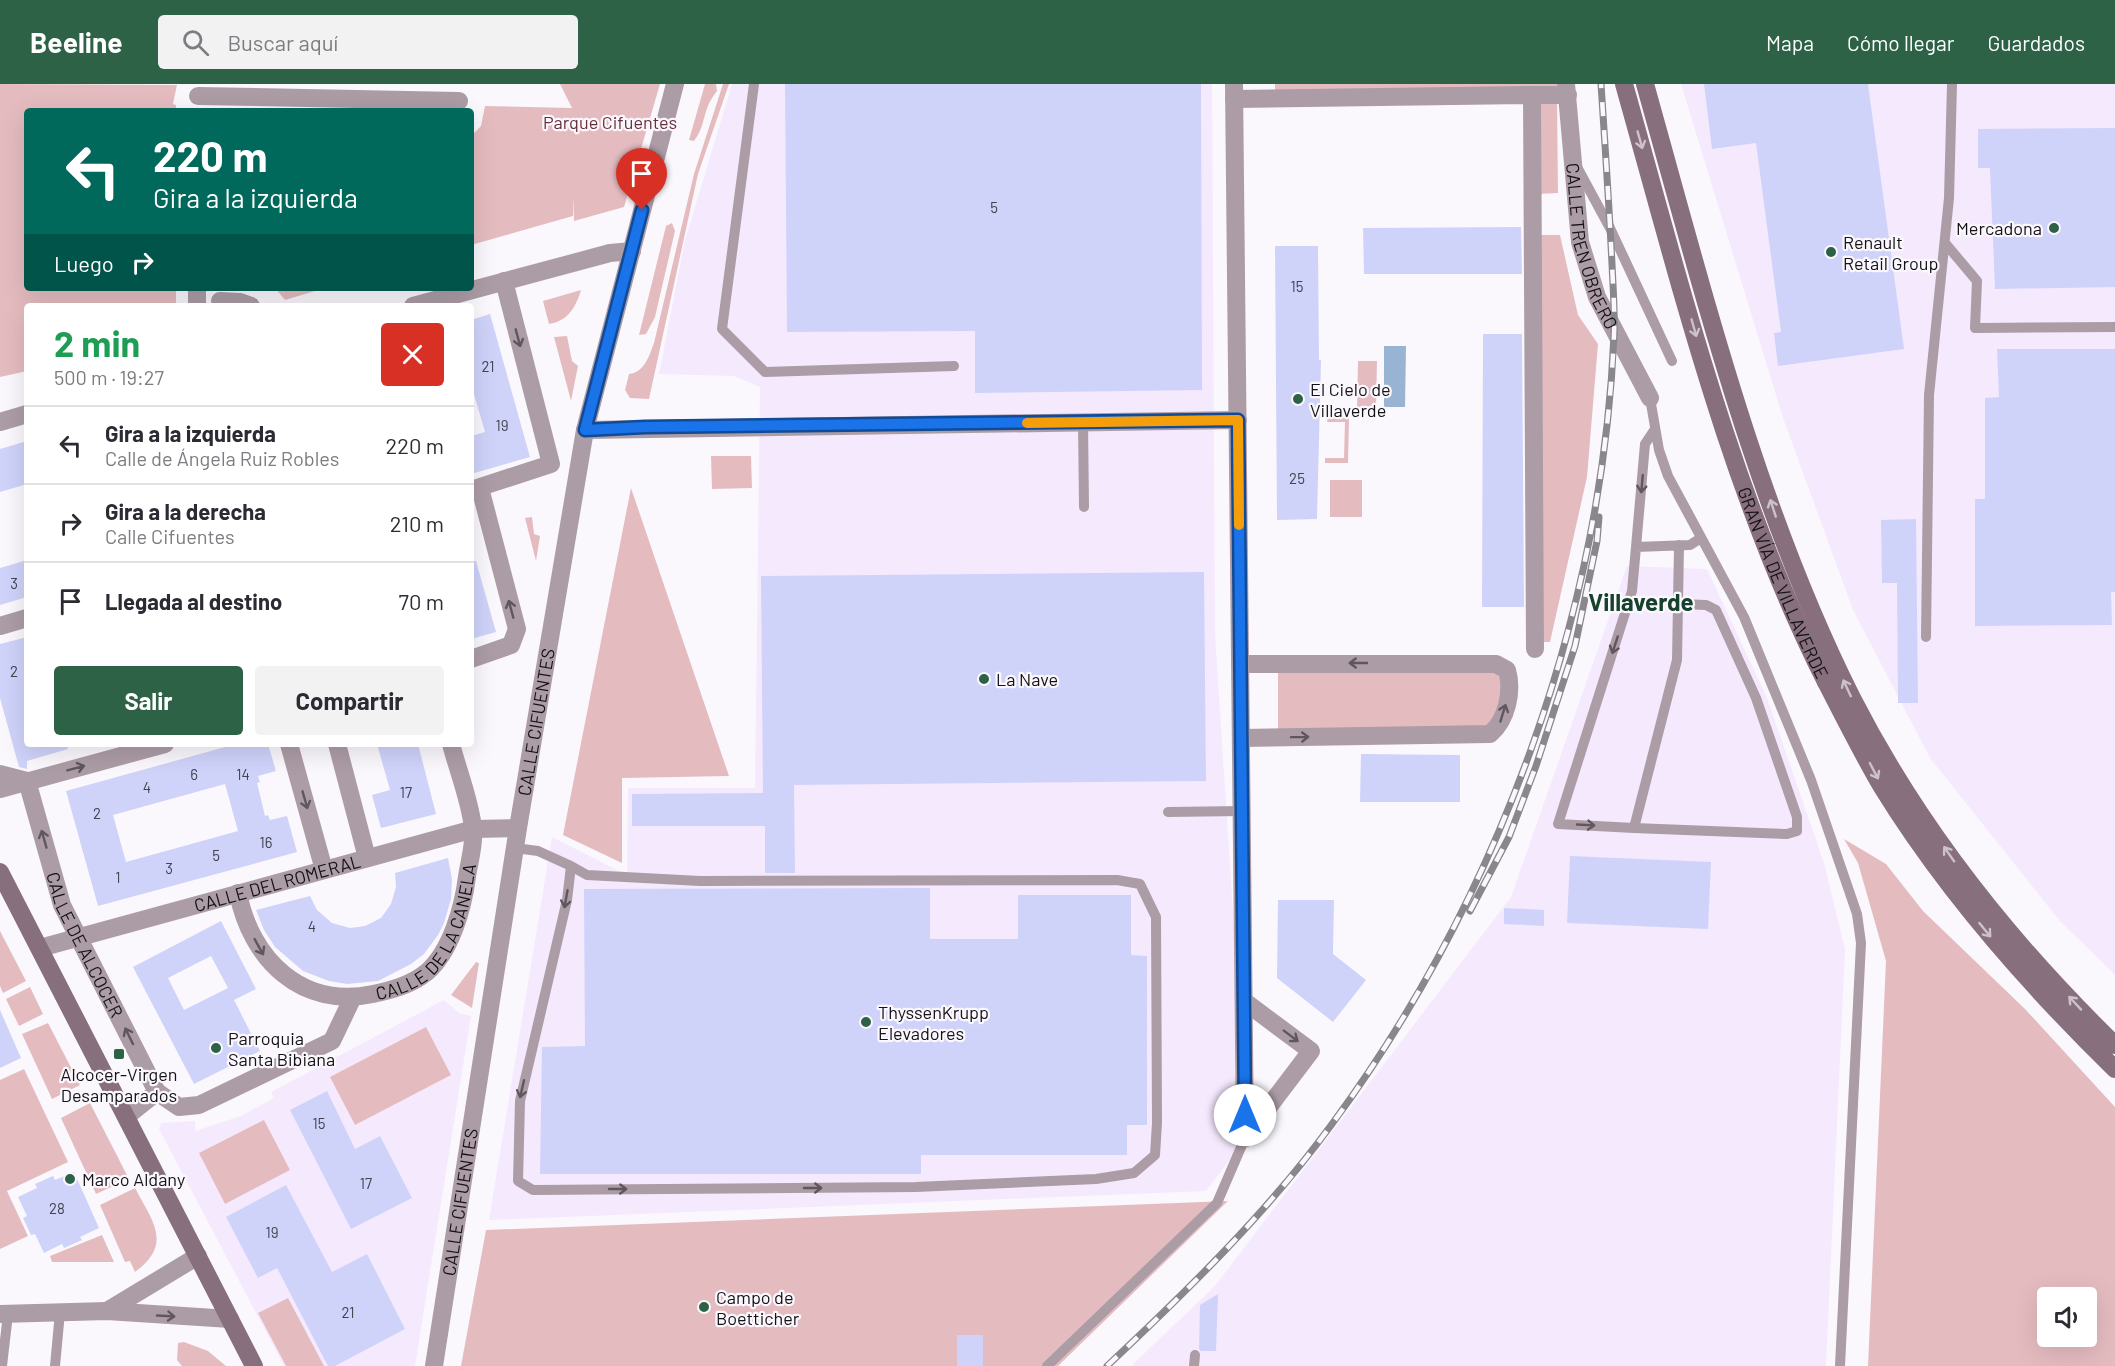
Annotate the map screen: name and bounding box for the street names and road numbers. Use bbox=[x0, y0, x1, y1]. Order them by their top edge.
street label: CALLE TREN OBRERO bbox=[1562, 162, 1623, 333]
street label: GRAN VÍA DE VILLAVERDE bbox=[1733, 484, 1833, 682]
street label: CALLE CIFUENTES bbox=[513, 647, 559, 797]
street label: CALLE DEL ROMERAL bbox=[192, 850, 363, 916]
street label: CALLE DE LA CANELA bbox=[373, 862, 480, 1004]
street label: CALLE DE ALCOCER bbox=[42, 869, 128, 1021]
street label: CALLE CIFUENTES bbox=[437, 1127, 482, 1277]

